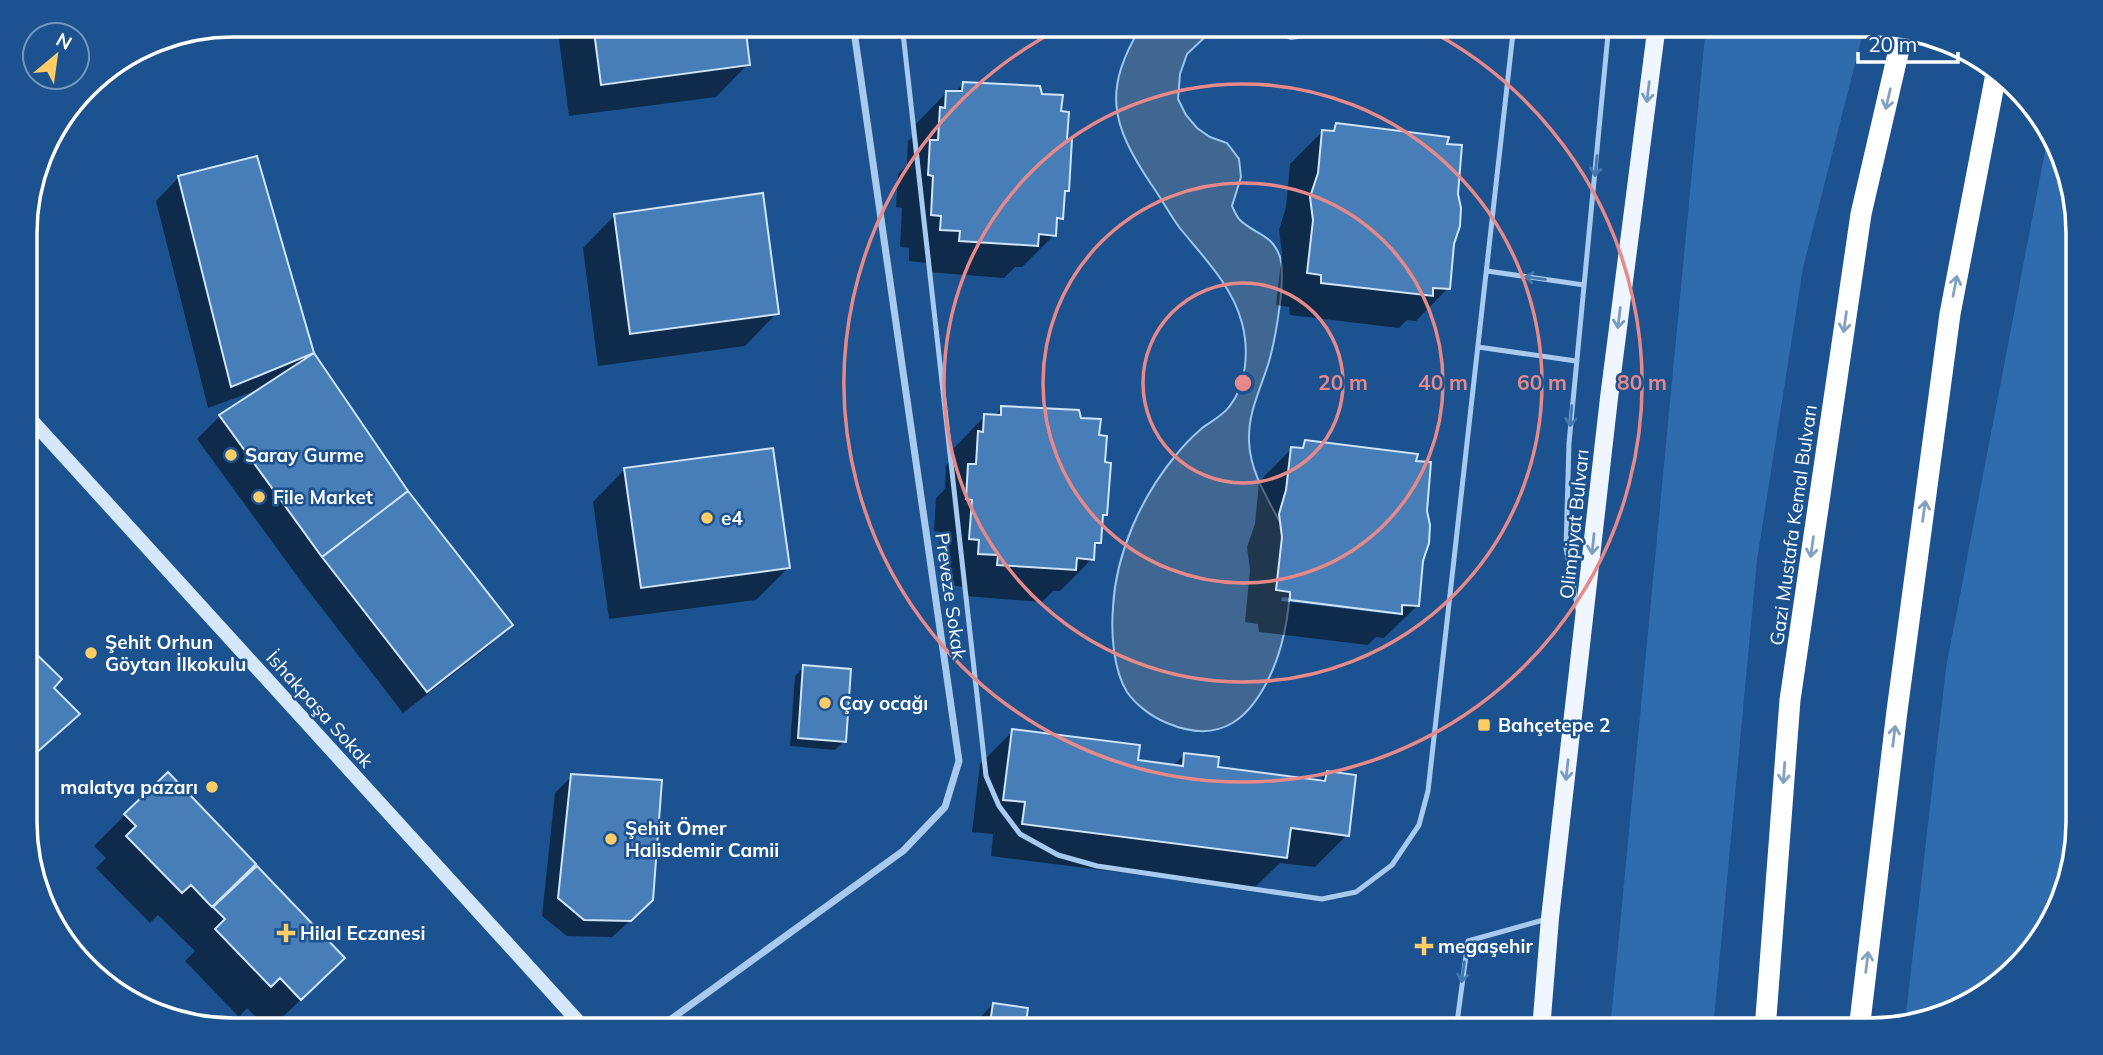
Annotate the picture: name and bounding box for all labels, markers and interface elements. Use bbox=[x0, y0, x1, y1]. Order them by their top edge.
north arrow bbox=[21, 21, 91, 91]
scale bar bbox=[1858, 21, 1958, 65]
text: N bbox=[52, 27, 76, 55]
text: 20 m bbox=[1868, 31, 1917, 57]
one-way arrow bbox=[1641, 80, 1654, 103]
one-way arrow bbox=[1881, 87, 1894, 110]
one-way arrow bbox=[1589, 154, 1602, 176]
one-way arrow bbox=[1524, 271, 1547, 284]
one-way arrow bbox=[1949, 275, 1963, 298]
one-way arrow bbox=[1613, 306, 1626, 329]
one-way arrow bbox=[1838, 310, 1851, 333]
text: 20 m bbox=[1318, 369, 1368, 395]
text: 40 m bbox=[1418, 369, 1468, 395]
text: 60 m bbox=[1517, 369, 1567, 395]
text: 80 m bbox=[1617, 369, 1667, 395]
centre of rings bbox=[1231, 371, 1255, 395]
street label: Gazi Mustafa Kemal Bulvarı bbox=[1764, 403, 1822, 647]
one-way arrow bbox=[1564, 405, 1577, 427]
place label: Saray Gurme bbox=[245, 443, 364, 467]
marker: Saray Gurme bbox=[223, 447, 239, 463]
street label: Olimpiyat Bulvarı bbox=[1554, 448, 1594, 600]
place label: File Market bbox=[273, 485, 373, 509]
marker: File Market bbox=[251, 489, 267, 505]
one-way arrow bbox=[1917, 500, 1930, 523]
place label: e4 bbox=[721, 506, 743, 530]
marker: e4 bbox=[699, 510, 715, 526]
street label: Preveze Sokak bbox=[930, 531, 972, 661]
one-way arrow bbox=[1586, 532, 1599, 555]
one-way arrow bbox=[1806, 535, 1819, 558]
place label: Şehit Orhun Göytan İlkokulu bbox=[105, 630, 246, 676]
marker: Şehit Orhun Göytan İlkokulu bbox=[83, 645, 99, 661]
street label: İshakpaşa Sokak bbox=[261, 646, 379, 772]
place label: Çay ocağı bbox=[839, 691, 928, 715]
marker: Çay ocağı bbox=[817, 695, 833, 711]
place label: Bahçetepe 2 bbox=[1498, 713, 1610, 737]
marker: Bahçetepe 2 bbox=[1476, 717, 1492, 733]
one-way arrow bbox=[1888, 726, 1901, 748]
one-way arrow bbox=[1560, 758, 1573, 781]
one-way arrow bbox=[1778, 761, 1791, 784]
place label: malatya pazarı bbox=[60, 775, 198, 799]
marker: malatya pazarı bbox=[204, 779, 220, 795]
place label: Şehit Ömer Halisdemir Camii bbox=[625, 816, 779, 862]
marker: Şehit Ömer Halisdemir Camii bbox=[603, 831, 619, 847]
place label: Hilal Eczanesi bbox=[300, 921, 425, 945]
marker: Hilal Eczanesi bbox=[278, 925, 294, 941]
place label: megaşehir bbox=[1438, 934, 1533, 958]
marker: megaşehir bbox=[1416, 938, 1432, 954]
one-way arrow bbox=[1861, 951, 1874, 974]
one-way arrow bbox=[1457, 961, 1470, 983]

